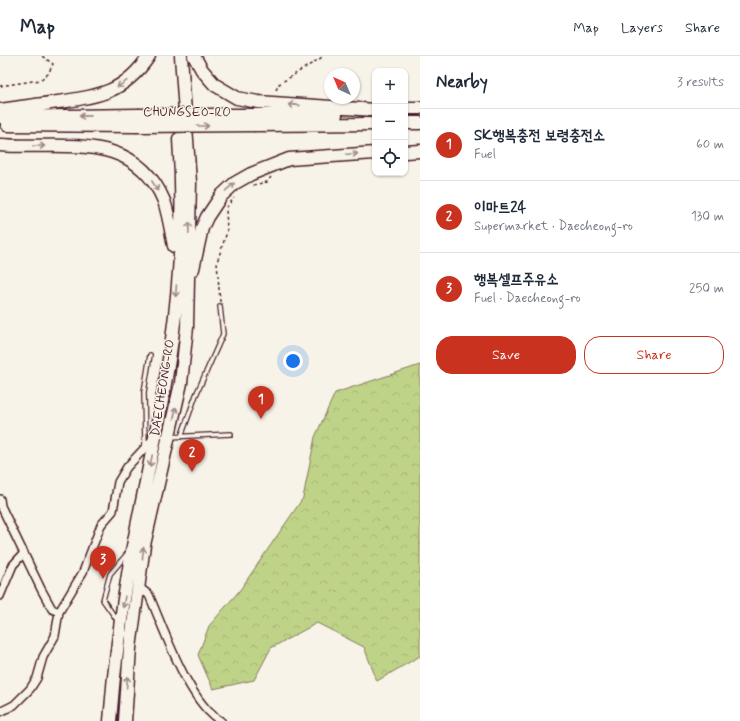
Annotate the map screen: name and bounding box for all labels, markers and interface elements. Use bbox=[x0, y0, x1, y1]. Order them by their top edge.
text: Map bbox=[20, 15, 55, 40]
text: Map bbox=[573, 19, 599, 37]
text: Layers bbox=[621, 19, 663, 37]
text: Share bbox=[685, 19, 720, 37]
north arrow bbox=[324, 68, 360, 104]
map controls bbox=[372, 68, 408, 176]
button: + bbox=[372, 68, 408, 104]
text: Nearby bbox=[436, 71, 488, 93]
text: 3 results bbox=[677, 74, 724, 91]
one-way arrow bbox=[117, 80, 128, 88]
one-way arrow bbox=[288, 101, 301, 108]
street label: CHUNGSEO-RO bbox=[143, 104, 231, 121]
button: − bbox=[372, 104, 408, 140]
one-way arrow bbox=[79, 112, 92, 120]
one-way arrow bbox=[196, 122, 209, 130]
text: SK행복충전 보령충전소 bbox=[474, 126, 605, 146]
text: 1 bbox=[446, 136, 452, 153]
text: 60 m bbox=[696, 136, 724, 153]
button: locate bbox=[372, 140, 408, 176]
one-way arrow bbox=[32, 142, 45, 150]
text: Fuel bbox=[474, 146, 496, 163]
one-way arrow bbox=[345, 151, 358, 158]
one-way arrow bbox=[151, 180, 159, 191]
one-way arrow bbox=[224, 183, 235, 192]
text: 이마트24 bbox=[474, 198, 526, 218]
text: 2 bbox=[446, 208, 452, 225]
text: 130 m bbox=[691, 208, 724, 225]
text: Supermarket · Daecheong-ro bbox=[474, 218, 633, 235]
one-way arrow bbox=[185, 222, 192, 235]
text: 행복셀프주유소 bbox=[474, 270, 559, 290]
text: 3 bbox=[446, 280, 452, 297]
text: 250 m bbox=[689, 280, 724, 297]
one-way arrow bbox=[173, 284, 180, 297]
text: Fuel · Daecheong-ro bbox=[474, 290, 581, 307]
button: Save bbox=[436, 336, 576, 374]
button: Share bbox=[584, 336, 724, 374]
street label: DAECHEONG-RO bbox=[147, 338, 179, 438]
your location bbox=[283, 351, 303, 371]
pin: 1 bbox=[248, 386, 274, 419]
one-way arrow bbox=[171, 406, 179, 419]
pin: 2 bbox=[179, 439, 205, 472]
one-way arrow bbox=[147, 454, 155, 467]
pin: 3 bbox=[90, 546, 116, 579]
one-way arrow bbox=[140, 547, 147, 560]
one-way arrow bbox=[120, 595, 128, 608]
one-way arrow bbox=[124, 676, 131, 689]

